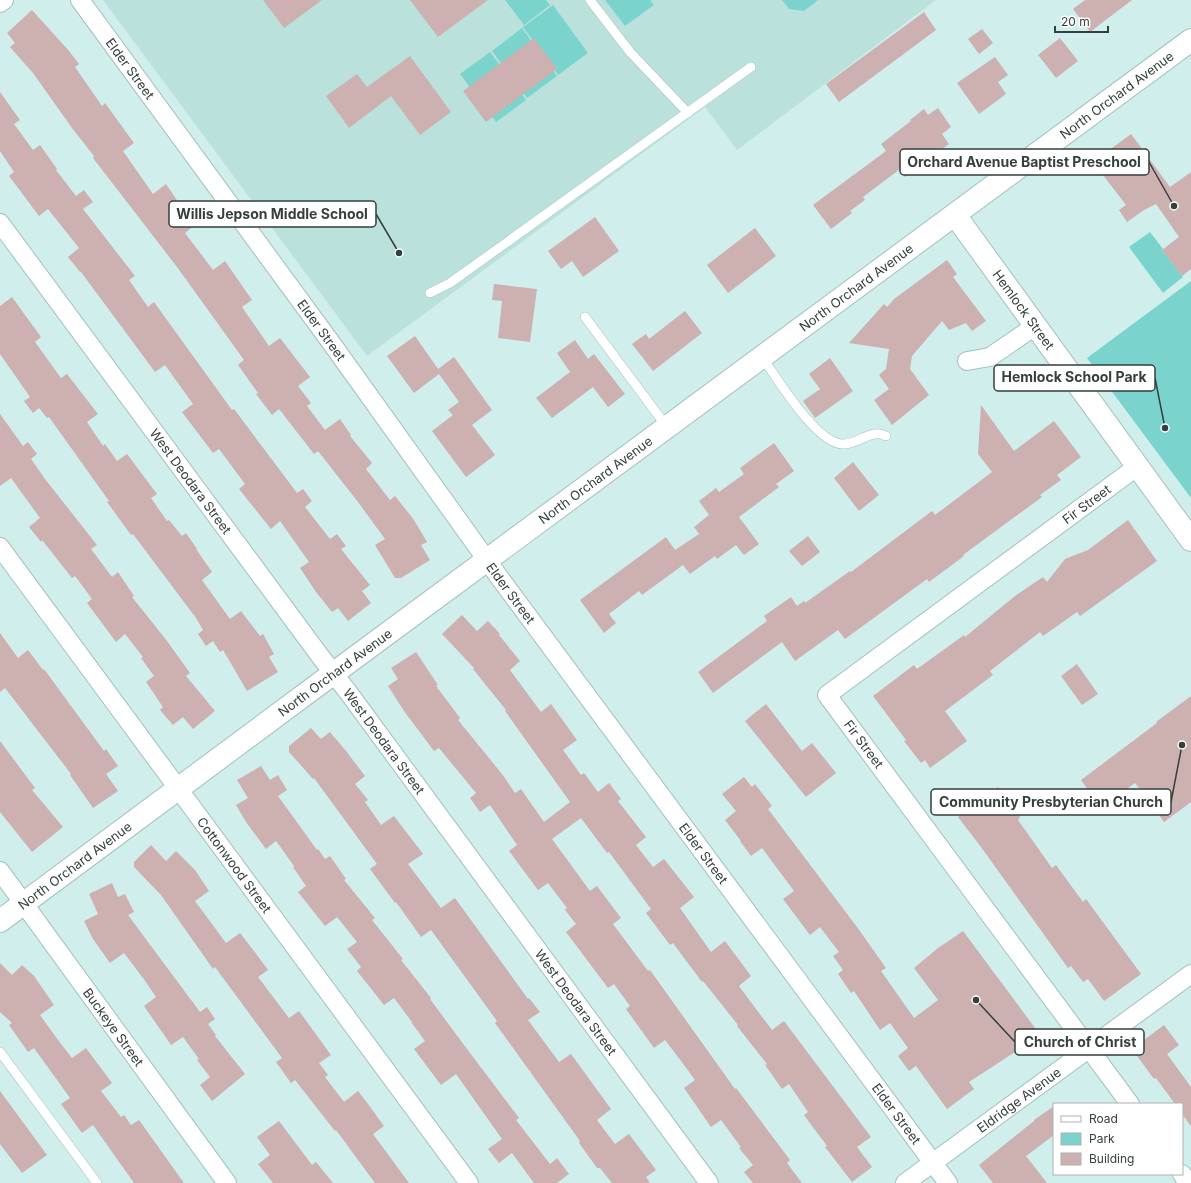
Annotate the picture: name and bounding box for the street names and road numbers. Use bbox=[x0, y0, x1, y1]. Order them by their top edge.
street label: Elder Street bbox=[103, 35, 158, 102]
street label: North Orchard Avenue bbox=[1057, 48, 1177, 142]
street label: North Orchard Avenue bbox=[796, 240, 916, 335]
street label: Hemlock Street bbox=[989, 267, 1058, 353]
street label: Elder Street bbox=[294, 296, 349, 364]
street label: West Deodara Street bbox=[147, 425, 235, 537]
street label: North Orchard Avenue bbox=[535, 433, 655, 527]
street label: Fir Street bbox=[1059, 481, 1114, 527]
street label: Elder Street bbox=[483, 559, 539, 627]
street label: North Orchard Avenue bbox=[275, 625, 395, 720]
street label: West Deodara Street bbox=[340, 685, 428, 797]
street label: Fir Street bbox=[841, 717, 887, 771]
street label: Cottonwood Street bbox=[194, 814, 275, 916]
street label: North Orchard Avenue bbox=[15, 818, 135, 913]
street label: Elder Street bbox=[676, 820, 732, 887]
street label: West Deodara Street bbox=[532, 946, 620, 1058]
street label: Buckeye Street bbox=[80, 985, 147, 1069]
street label: Eldridge Avenue bbox=[974, 1064, 1064, 1136]
street label: Elder Street bbox=[869, 1080, 924, 1147]

